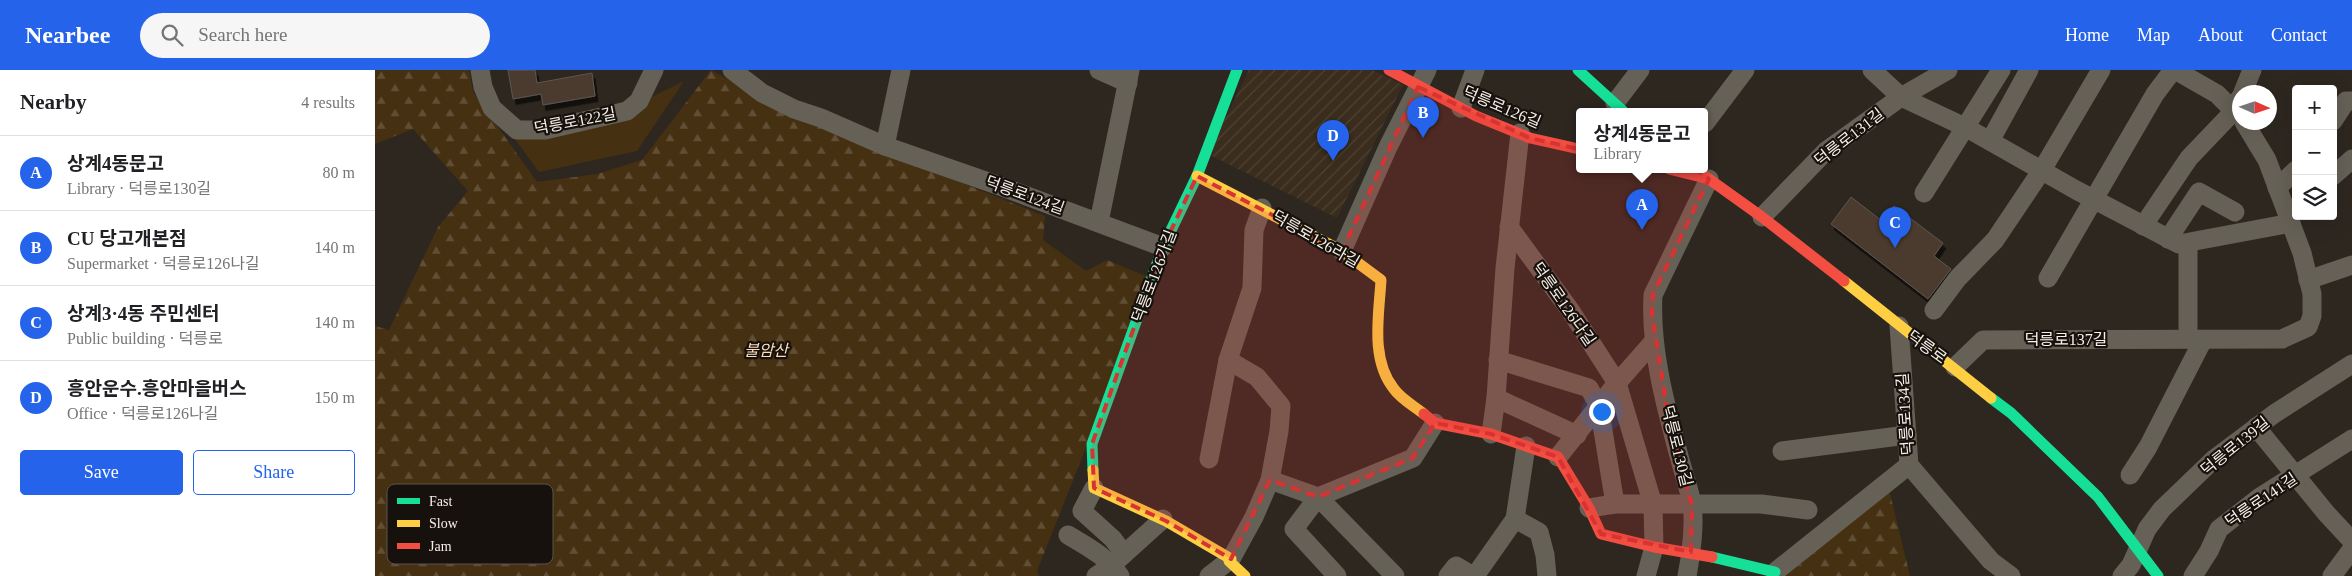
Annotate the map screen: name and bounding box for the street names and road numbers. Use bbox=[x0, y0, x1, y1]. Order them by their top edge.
street label: 덕릉로126길 bbox=[1461, 83, 1543, 131]
street label: 덕릉로122길 bbox=[533, 105, 617, 137]
street label: 덕릉로131길 bbox=[1811, 105, 1887, 169]
street label: 덕릉로124길 bbox=[983, 173, 1067, 217]
street label: 덕릉로126라길 bbox=[1269, 207, 1363, 271]
street label: 덕릉로126가길 bbox=[1129, 227, 1179, 325]
street label: 덕릉로126다길 bbox=[1529, 259, 1599, 349]
street label: 덕릉로 bbox=[1904, 327, 1950, 367]
street label: 덕릉로137길 bbox=[2025, 331, 2107, 348]
street label: 덕릉로134길 bbox=[1894, 372, 1916, 456]
street label: 덕릉로130길 bbox=[1659, 404, 1695, 488]
street label: 덕릉로139길 bbox=[2197, 413, 2273, 479]
street label: 덕릉로141길 bbox=[2222, 470, 2300, 530]

